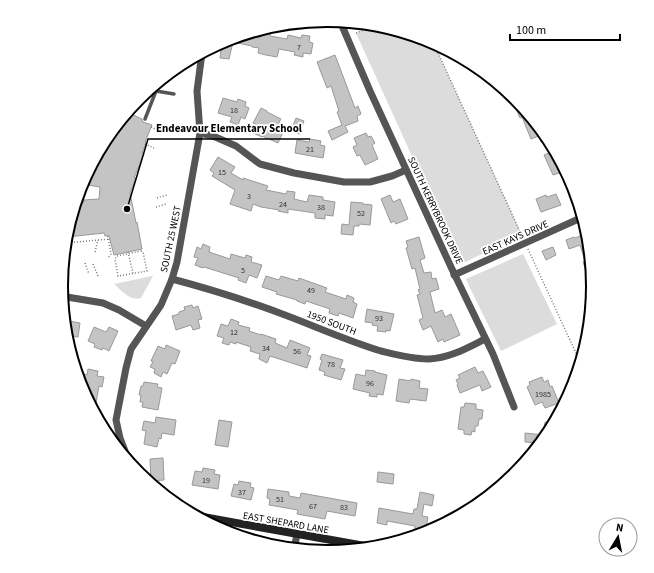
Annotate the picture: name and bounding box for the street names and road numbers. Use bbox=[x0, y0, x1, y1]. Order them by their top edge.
street label: SOUTH KERRYBROOK DRIVE bbox=[404, 154, 466, 266]
street label: SOUTH 25 WEST bbox=[157, 204, 185, 274]
street label: EAST KAYS DRIVE bbox=[480, 217, 551, 259]
street label: 1950 SOUTH bbox=[305, 307, 359, 339]
street label: EAST SHEPARD LANE bbox=[242, 509, 330, 537]

